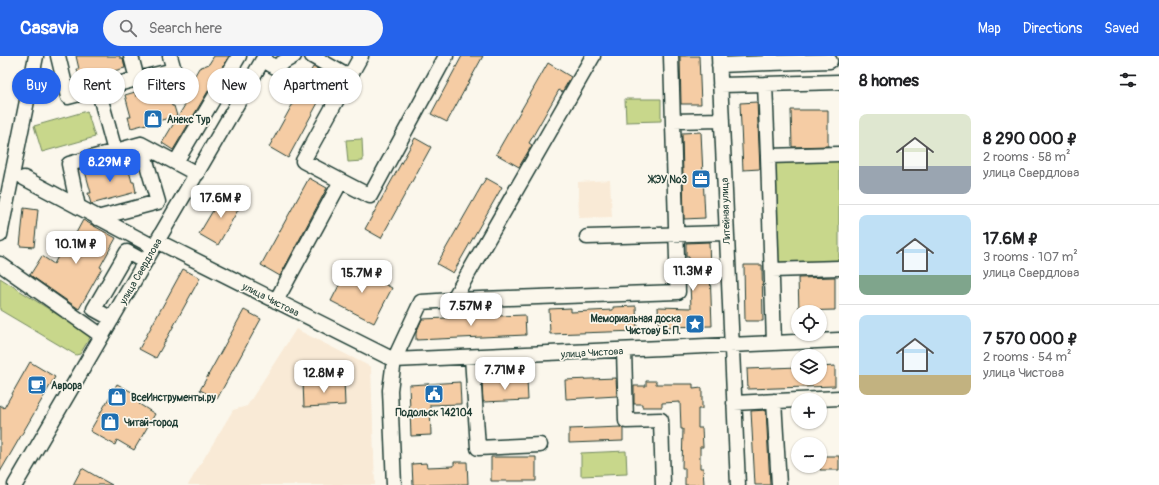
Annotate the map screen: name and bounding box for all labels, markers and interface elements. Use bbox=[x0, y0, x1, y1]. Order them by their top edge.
search box bbox=[103, 10, 383, 46]
text: Casavia bbox=[20, 16, 79, 40]
icon: search bbox=[117, 17, 139, 39]
text: Search here bbox=[149, 19, 222, 38]
text: Map bbox=[978, 20, 1001, 37]
text: Directions bbox=[1023, 20, 1082, 37]
text: Saved bbox=[1104, 20, 1139, 37]
chip: Buy bbox=[12, 68, 61, 104]
chip: Rent bbox=[69, 68, 125, 104]
chip: Filters bbox=[133, 68, 199, 104]
chip: New bbox=[207, 68, 261, 104]
chip: Apartment bbox=[269, 68, 362, 104]
icon: filters bbox=[1117, 69, 1139, 91]
text: 8 homes bbox=[859, 70, 919, 91]
shop icon: Анекс Тур bbox=[142, 108, 164, 130]
place label: Анекс Тур bbox=[167, 114, 211, 126]
text: 8 290 000 ₽ bbox=[983, 128, 1078, 149]
icon: home bbox=[891, 130, 939, 178]
pin: 8.29M ₽ bbox=[73, 149, 147, 183]
text: 2 rooms · 58 m² bbox=[983, 149, 1070, 165]
text: 8.29M ₽ bbox=[88, 154, 132, 170]
text: улица Свердлова bbox=[983, 165, 1079, 181]
office icon: ЖЭУ №3 bbox=[690, 168, 712, 190]
place label: ЖЭУ №3 bbox=[647, 174, 687, 186]
street label: Литейная улица bbox=[719, 177, 733, 245]
pin: 17.6M ₽ bbox=[184, 185, 258, 219]
text: 17.6M ₽ bbox=[200, 190, 242, 206]
text: 17.6M ₽ bbox=[983, 228, 1038, 249]
pin: 10.1M ₽ bbox=[39, 231, 113, 265]
icon: home bbox=[891, 231, 939, 279]
text: 10.1M ₽ bbox=[55, 236, 97, 252]
street label: улица Свердлова bbox=[117, 236, 165, 307]
text: 3 rooms · 107 m² bbox=[983, 249, 1078, 265]
pin: 11.3M ₽ bbox=[656, 258, 730, 292]
pin: 15.7M ₽ bbox=[325, 260, 399, 294]
text: 11.3M ₽ bbox=[673, 263, 713, 279]
text: 15.7M ₽ bbox=[341, 265, 383, 281]
text: улица Свердлова bbox=[983, 265, 1079, 281]
street label: улица Чистова bbox=[239, 280, 301, 320]
pin: 7.57M ₽ bbox=[434, 293, 508, 327]
text: 7.57M ₽ bbox=[449, 298, 493, 314]
map controls bbox=[791, 305, 827, 473]
button: locate bbox=[791, 305, 827, 341]
place label: Мемориальная доска Чистову Б. П. bbox=[590, 313, 681, 337]
place icon: Мемориальная доска Чистову Б. П. bbox=[684, 313, 706, 335]
text: 7 570 000 ₽ bbox=[983, 328, 1078, 349]
icon: home bbox=[891, 331, 939, 379]
street label: улица Чистова bbox=[560, 345, 624, 361]
button: layers bbox=[791, 349, 827, 385]
text: 2 rooms · 54 m² bbox=[983, 349, 1071, 365]
pin: 7.71M ₽ bbox=[468, 357, 542, 391]
pin: 12.8M ₽ bbox=[287, 360, 361, 394]
text: 7.71M ₽ bbox=[484, 362, 526, 378]
text: 12.8M ₽ bbox=[303, 365, 345, 381]
text: улица Чистова bbox=[983, 365, 1064, 381]
cafe icon: Аврора bbox=[26, 374, 48, 396]
place label: Аврора bbox=[51, 380, 82, 392]
public building icon: Подольск 142104 bbox=[423, 383, 445, 405]
shop icon: ВсеИнструменты.ру bbox=[106, 386, 128, 408]
place label: ВсеИнструменты.ру bbox=[131, 392, 216, 404]
button: + bbox=[791, 393, 827, 429]
place label: Подольск 142104 bbox=[396, 407, 473, 419]
shop icon: Читай-город bbox=[99, 411, 121, 433]
place label: Читай-город bbox=[124, 417, 179, 429]
button: − bbox=[791, 437, 827, 473]

